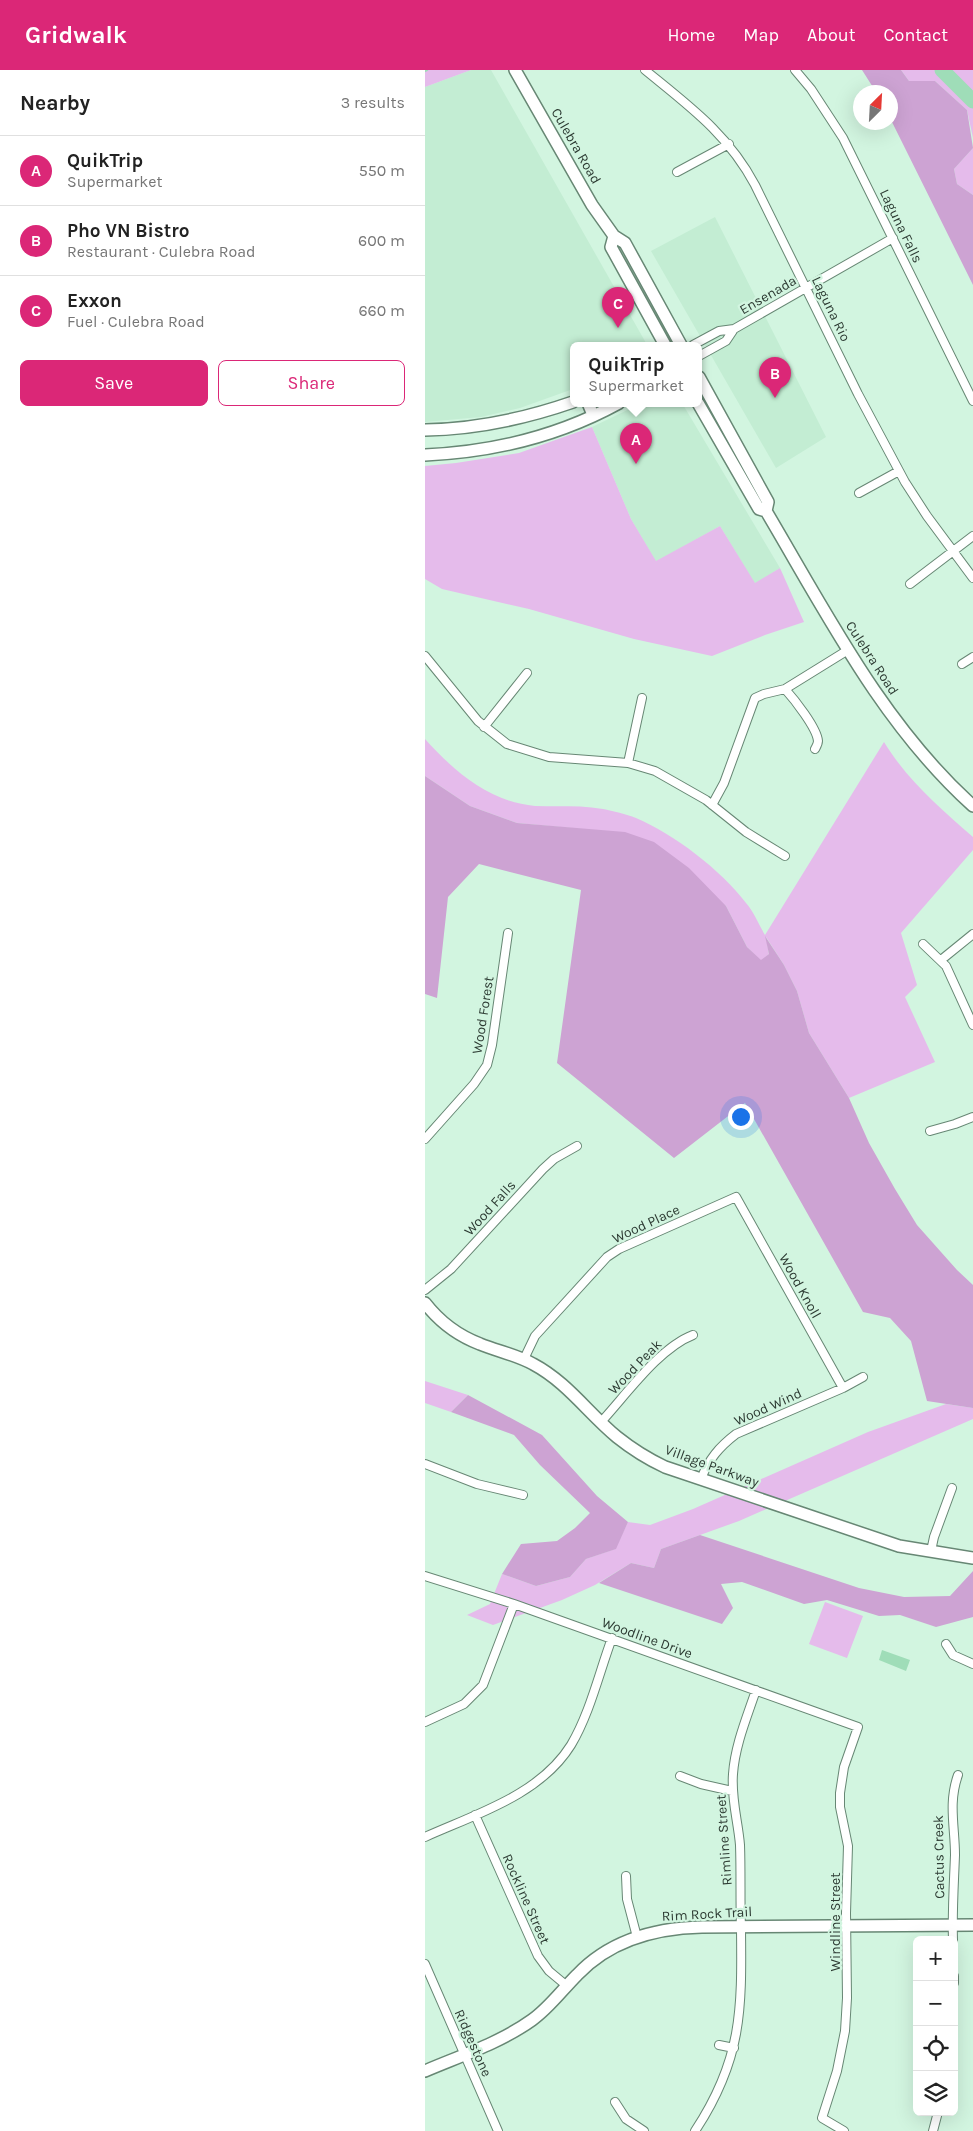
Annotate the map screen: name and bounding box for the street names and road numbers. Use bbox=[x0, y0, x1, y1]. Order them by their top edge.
street label: Culebra Road bbox=[547, 105, 605, 187]
street label: Laguna Falls bbox=[876, 186, 926, 266]
street label: Ensenada bbox=[736, 272, 800, 318]
street label: Laguna Rio bbox=[808, 274, 854, 344]
street label: Culebra Road bbox=[842, 618, 902, 698]
street label: Wood Forest bbox=[468, 975, 498, 1055]
street label: Wood Falls bbox=[461, 1177, 519, 1239]
street label: Wood Place bbox=[609, 1201, 683, 1247]
street label: Wood Knoll bbox=[775, 1251, 825, 1321]
street label: Wood Peak bbox=[605, 1336, 665, 1398]
street label: Wood Wind bbox=[731, 1385, 805, 1429]
street label: Village Parkway bbox=[663, 1441, 762, 1491]
street label: Woodline Drive bbox=[599, 1614, 695, 1662]
street label: Rimline Street bbox=[712, 1794, 736, 1886]
street label: Cactus Creek bbox=[930, 1815, 948, 1899]
street label: Rockline Street bbox=[499, 1851, 553, 1947]
street label: Windline Street bbox=[827, 1873, 844, 1971]
street label: Rim Rock Trail bbox=[661, 1903, 753, 1925]
street label: Ridgestone bbox=[451, 2007, 495, 2079]

